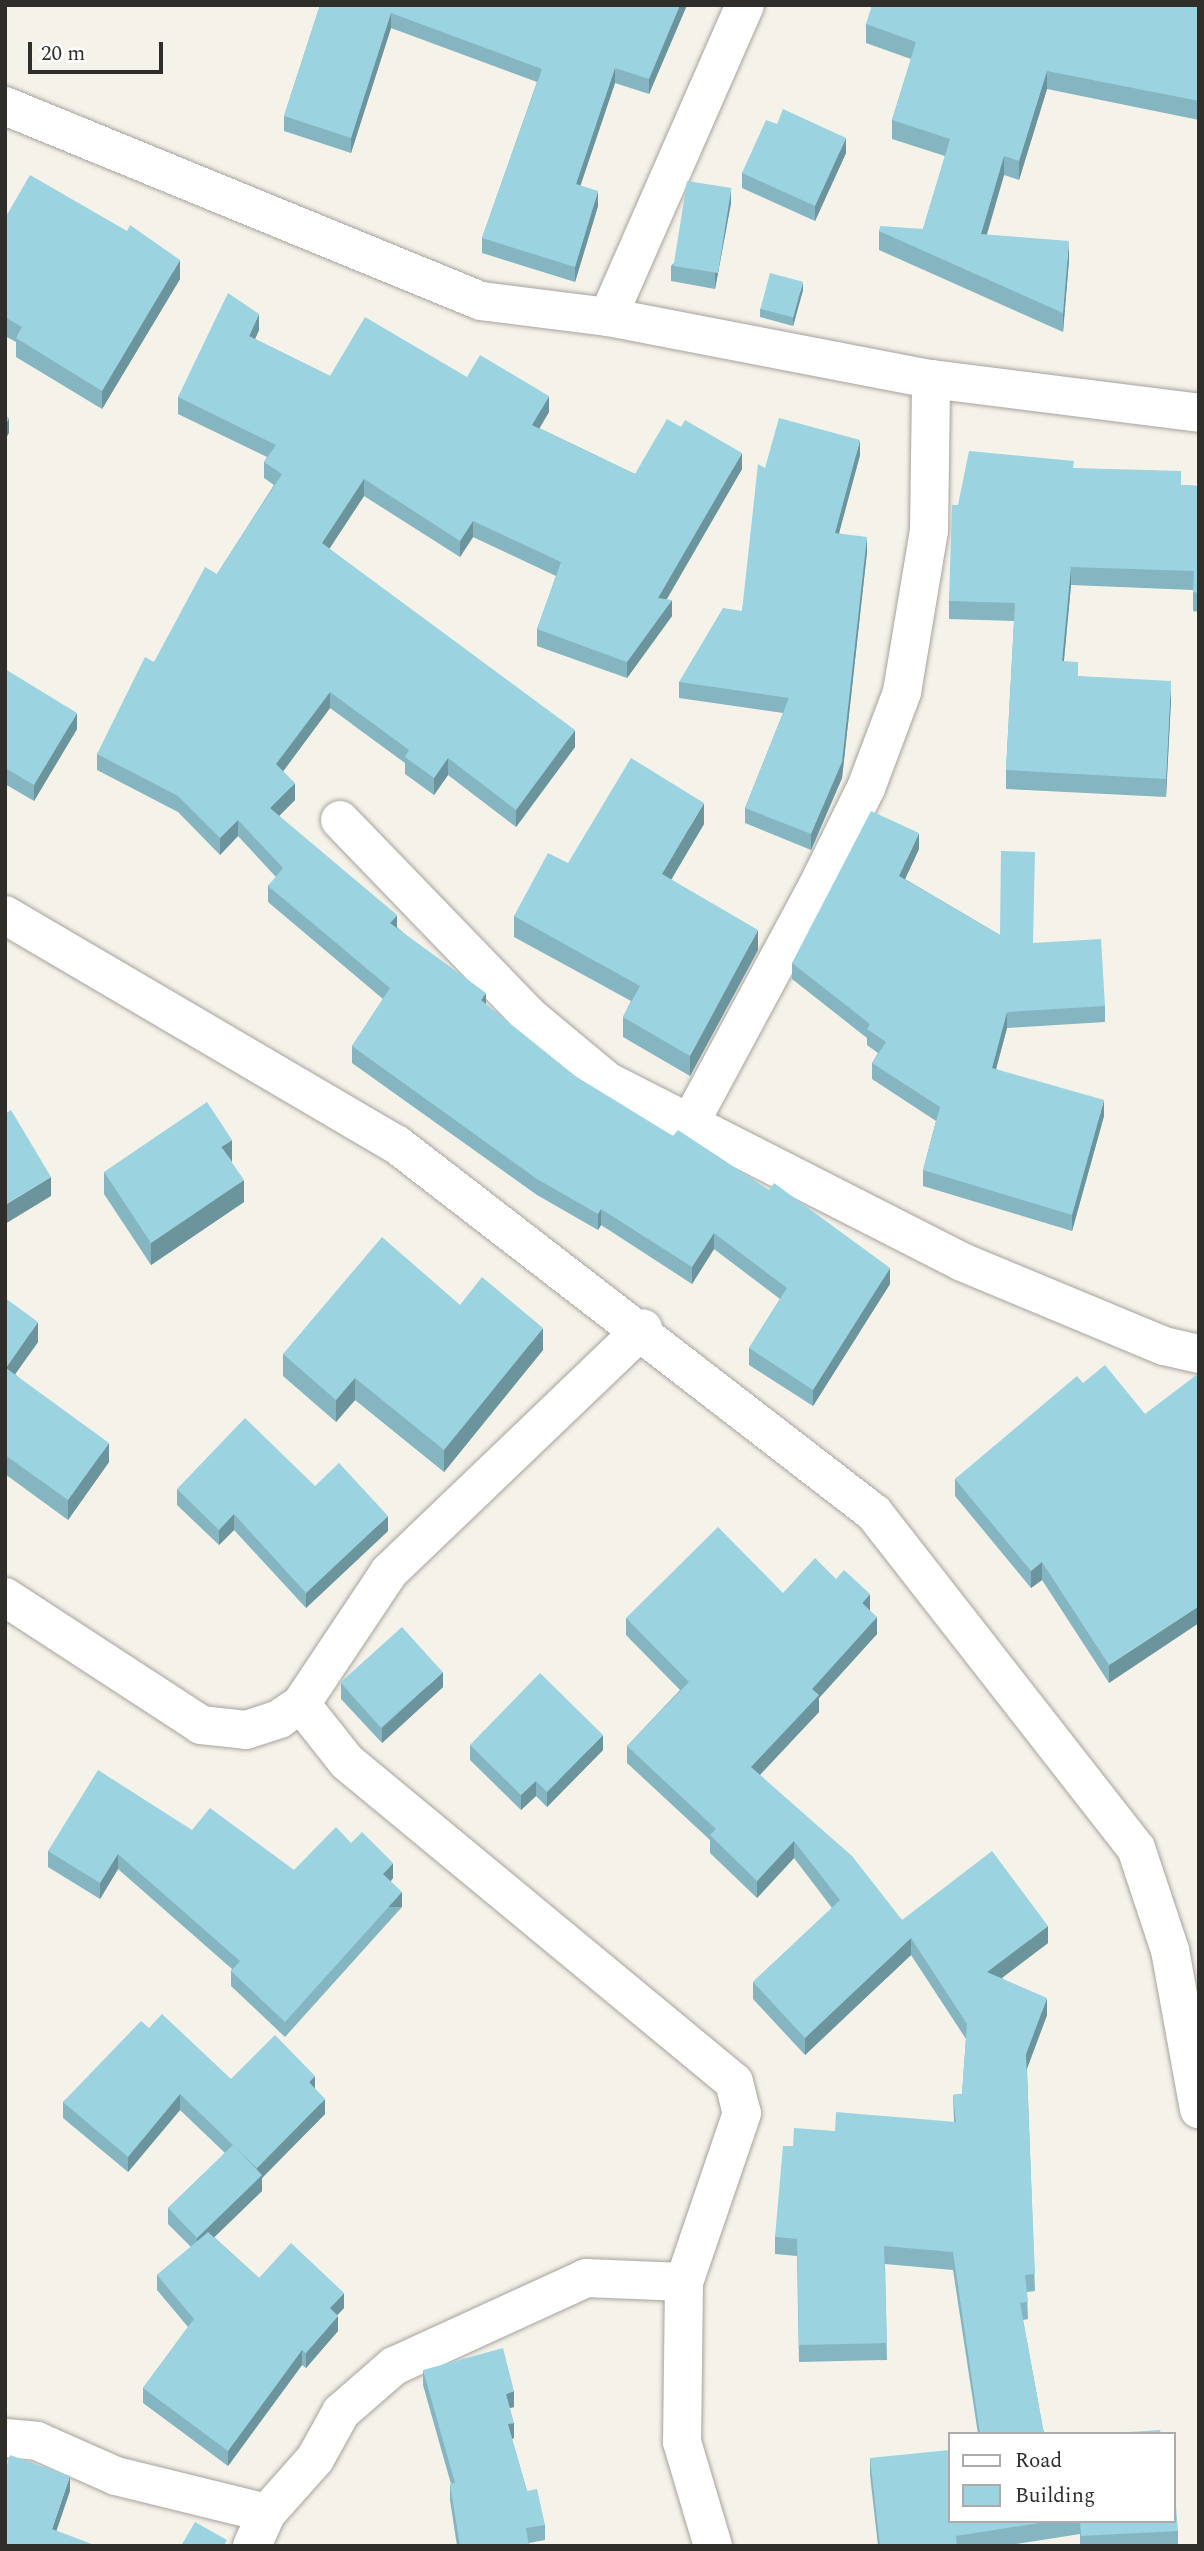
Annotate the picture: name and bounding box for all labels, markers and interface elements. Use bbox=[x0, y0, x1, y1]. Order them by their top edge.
scale bar bbox=[32, 28, 166, 72]
text: 20 m bbox=[41, 38, 85, 70]
legend bbox=[948, 2432, 1176, 2523]
text: Road bbox=[1015, 2445, 1062, 2477]
text: Building bbox=[1015, 2480, 1095, 2512]

